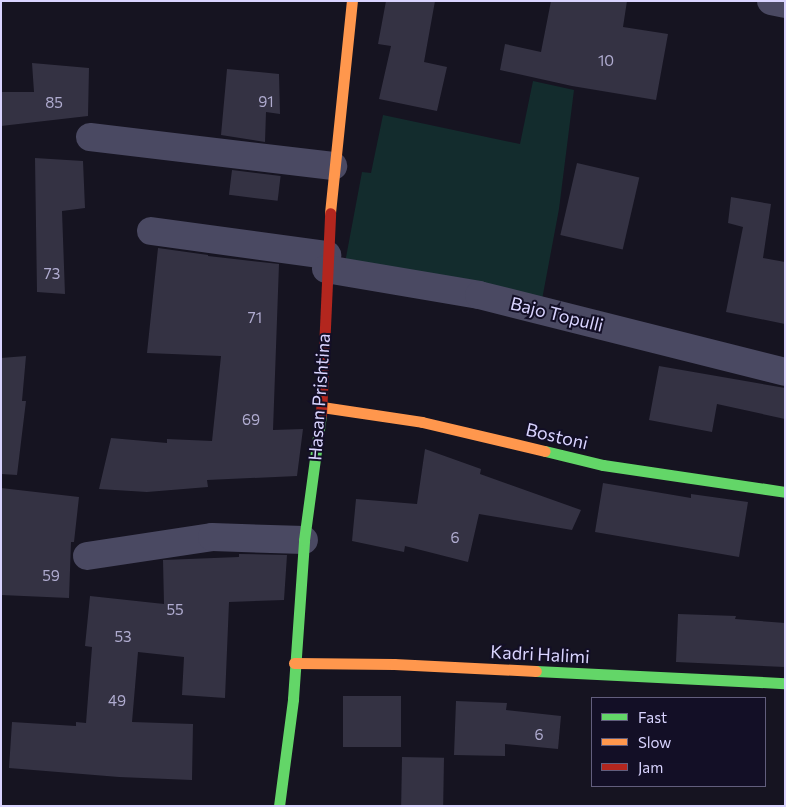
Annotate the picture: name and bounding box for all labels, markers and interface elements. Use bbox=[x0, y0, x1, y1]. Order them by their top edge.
house number: 10 bbox=[598, 52, 614, 70]
house number: 91 bbox=[258, 93, 274, 111]
house number: 85 bbox=[45, 94, 63, 112]
house number: 73 bbox=[44, 265, 60, 283]
street label: Bajo Topulli bbox=[508, 292, 606, 336]
house number: 71 bbox=[248, 309, 262, 327]
street label: Hasan Prishtina bbox=[304, 333, 334, 461]
house number: 69 bbox=[242, 411, 260, 429]
street label: Bostoni bbox=[524, 418, 590, 454]
house number: 6 bbox=[450, 529, 460, 547]
house number: 59 bbox=[42, 567, 60, 585]
house number: 55 bbox=[166, 601, 184, 619]
house number: 53 bbox=[114, 628, 132, 646]
street label: Kadri Halimi bbox=[490, 641, 590, 667]
house number: 49 bbox=[108, 692, 126, 710]
legend bbox=[591, 697, 766, 787]
text: Fast bbox=[638, 708, 667, 726]
house number: 6 bbox=[534, 726, 544, 744]
text: Slow bbox=[638, 733, 671, 751]
text: Jam bbox=[638, 758, 663, 776]

